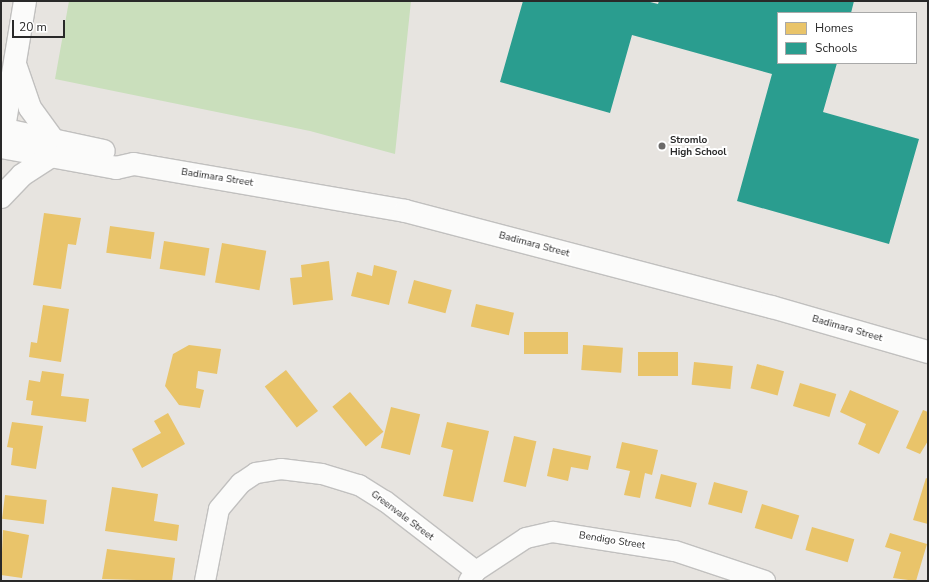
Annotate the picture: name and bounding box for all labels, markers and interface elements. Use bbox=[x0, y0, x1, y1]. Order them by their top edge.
scale bar bbox=[14, 12, 67, 38]
legend bbox=[777, 12, 917, 64]
text: 20 m bbox=[19, 19, 47, 35]
text: Homes bbox=[815, 20, 853, 36]
text: Schools bbox=[815, 40, 857, 56]
place label: Stromlo High School bbox=[670, 134, 726, 158]
marker: Stromlo High School bbox=[657, 141, 667, 151]
street label: Badimara Street bbox=[180, 166, 254, 190]
street label: Badimara Street bbox=[497, 230, 571, 260]
street label: Badimara Street bbox=[810, 313, 884, 345]
street label: Greenvale Street bbox=[368, 488, 436, 544]
street label: Bendigo Street bbox=[578, 530, 646, 552]

